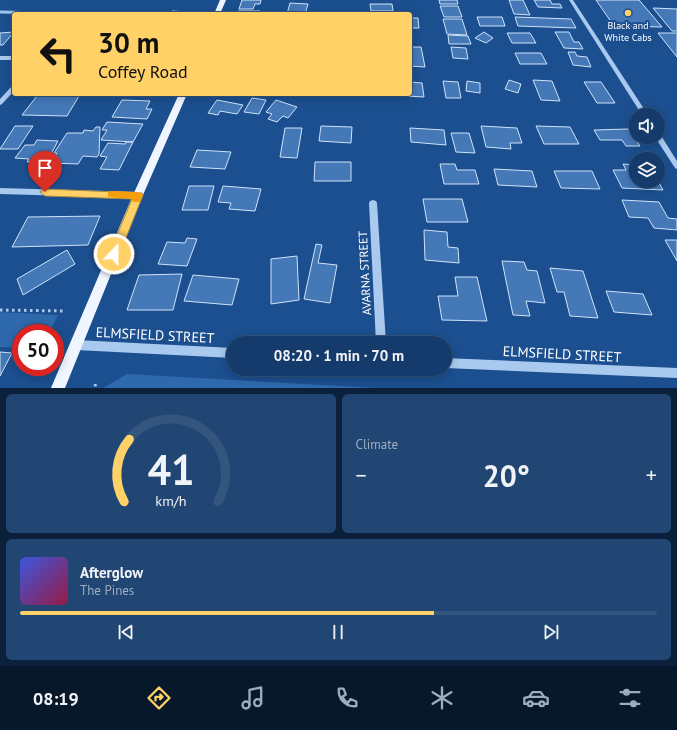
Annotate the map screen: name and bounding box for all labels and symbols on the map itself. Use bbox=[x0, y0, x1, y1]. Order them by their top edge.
marker: Black and White Cabs bbox=[623, 8, 633, 18]
place label: Black and White Cabs bbox=[604, 19, 652, 44]
pin bbox=[28, 151, 62, 192]
street label: AVARNA STREET bbox=[355, 230, 374, 316]
position arrow bbox=[93, 233, 135, 275]
street label: ELMSFIELD STREET bbox=[95, 323, 215, 347]
speed limit sign: 50 bbox=[12, 324, 64, 376]
street label: ELMSFIELD STREET bbox=[502, 342, 622, 366]

